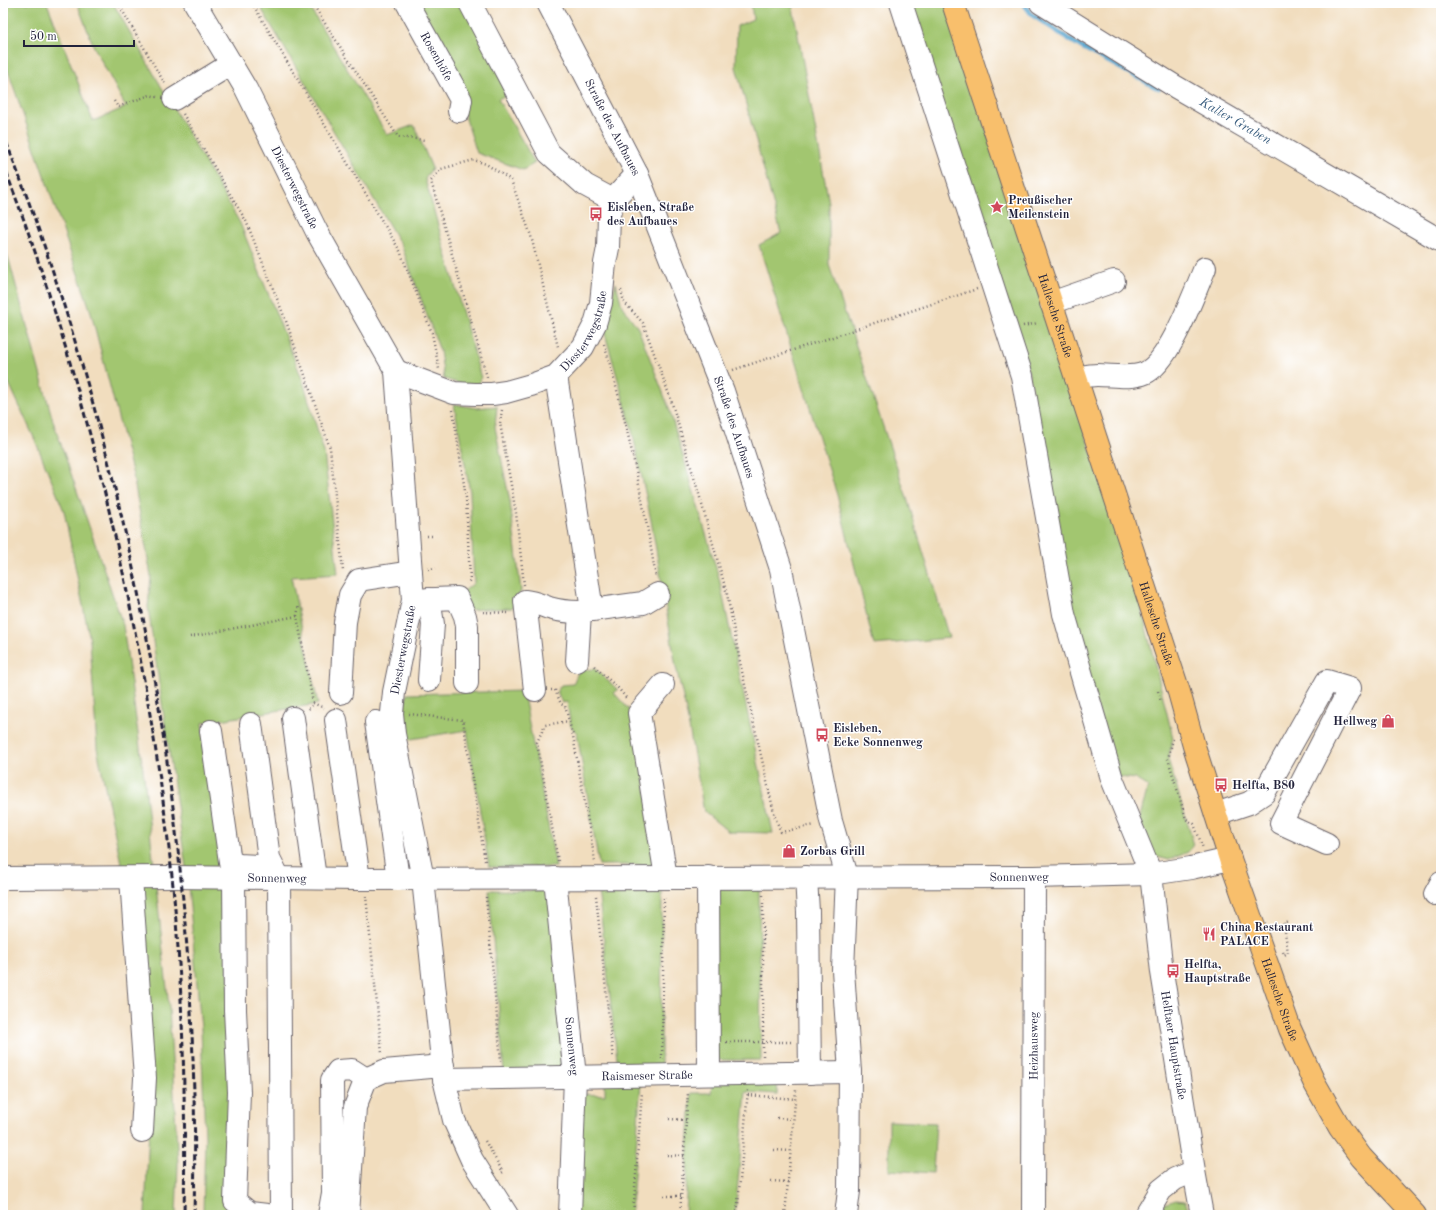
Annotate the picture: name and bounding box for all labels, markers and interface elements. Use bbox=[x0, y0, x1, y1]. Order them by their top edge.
scale bar bbox=[24, 22, 134, 48]
text: 50 m bbox=[30, 30, 57, 43]
street label: Rosenhöfe bbox=[417, 30, 454, 84]
street label: Straße des Aufbaues bbox=[582, 77, 642, 178]
water label: Kalter Graben bbox=[1196, 95, 1274, 147]
street label: Diesterwegstraße bbox=[268, 145, 320, 232]
place label: Preußischer Meilenstein bbox=[1008, 195, 1073, 221]
place icon: Preußischer Meilenstein bbox=[989, 199, 1005, 215]
place label: Eisleben, Straße des Aufbaues bbox=[607, 202, 695, 228]
bus stop icon: Eisleben, Straße des Aufbaues bbox=[588, 206, 604, 222]
street label: Hallesche Straße bbox=[1035, 272, 1074, 360]
street label: Diesterwegstraße bbox=[558, 290, 609, 374]
street label: Straße des Aufbaues bbox=[711, 375, 756, 480]
street label: Hallesche Straße bbox=[1136, 580, 1175, 668]
street label: Diesterwegstraße bbox=[389, 604, 419, 696]
shop icon: Hellweg bbox=[1380, 713, 1396, 729]
place label: Hellweg bbox=[1333, 716, 1377, 728]
place label: Eisleben, Ecke Sonnenweg bbox=[833, 723, 923, 749]
bus stop icon: Eisleben, Ecke Sonnenweg bbox=[814, 727, 830, 743]
bus stop icon: Helfta, B80 bbox=[1213, 777, 1229, 793]
place label: Helfta, B80 bbox=[1232, 780, 1295, 792]
shop icon: Zorbas Grill bbox=[781, 843, 797, 859]
place label: Zorbas Grill bbox=[800, 846, 865, 858]
street label: Sonnenweg bbox=[989, 872, 1049, 884]
street label: Sonnenweg bbox=[247, 873, 307, 885]
place label: China Restaurant PALACE bbox=[1220, 922, 1314, 948]
restaurant icon: China Restaurant PALACE bbox=[1201, 926, 1217, 942]
street label: Hallesche Straße bbox=[1258, 957, 1300, 1044]
place label: Helfta, Hauptstraße bbox=[1184, 959, 1251, 985]
bus stop icon: Helfta, Hauptstraße bbox=[1165, 963, 1181, 979]
street label: Helftaer Hauptstraße bbox=[1158, 990, 1188, 1101]
street label: Heizhausweg bbox=[1028, 1011, 1041, 1080]
street label: Sonnenweg bbox=[562, 1016, 580, 1077]
street label: Raismeser Straße bbox=[601, 1070, 693, 1083]

